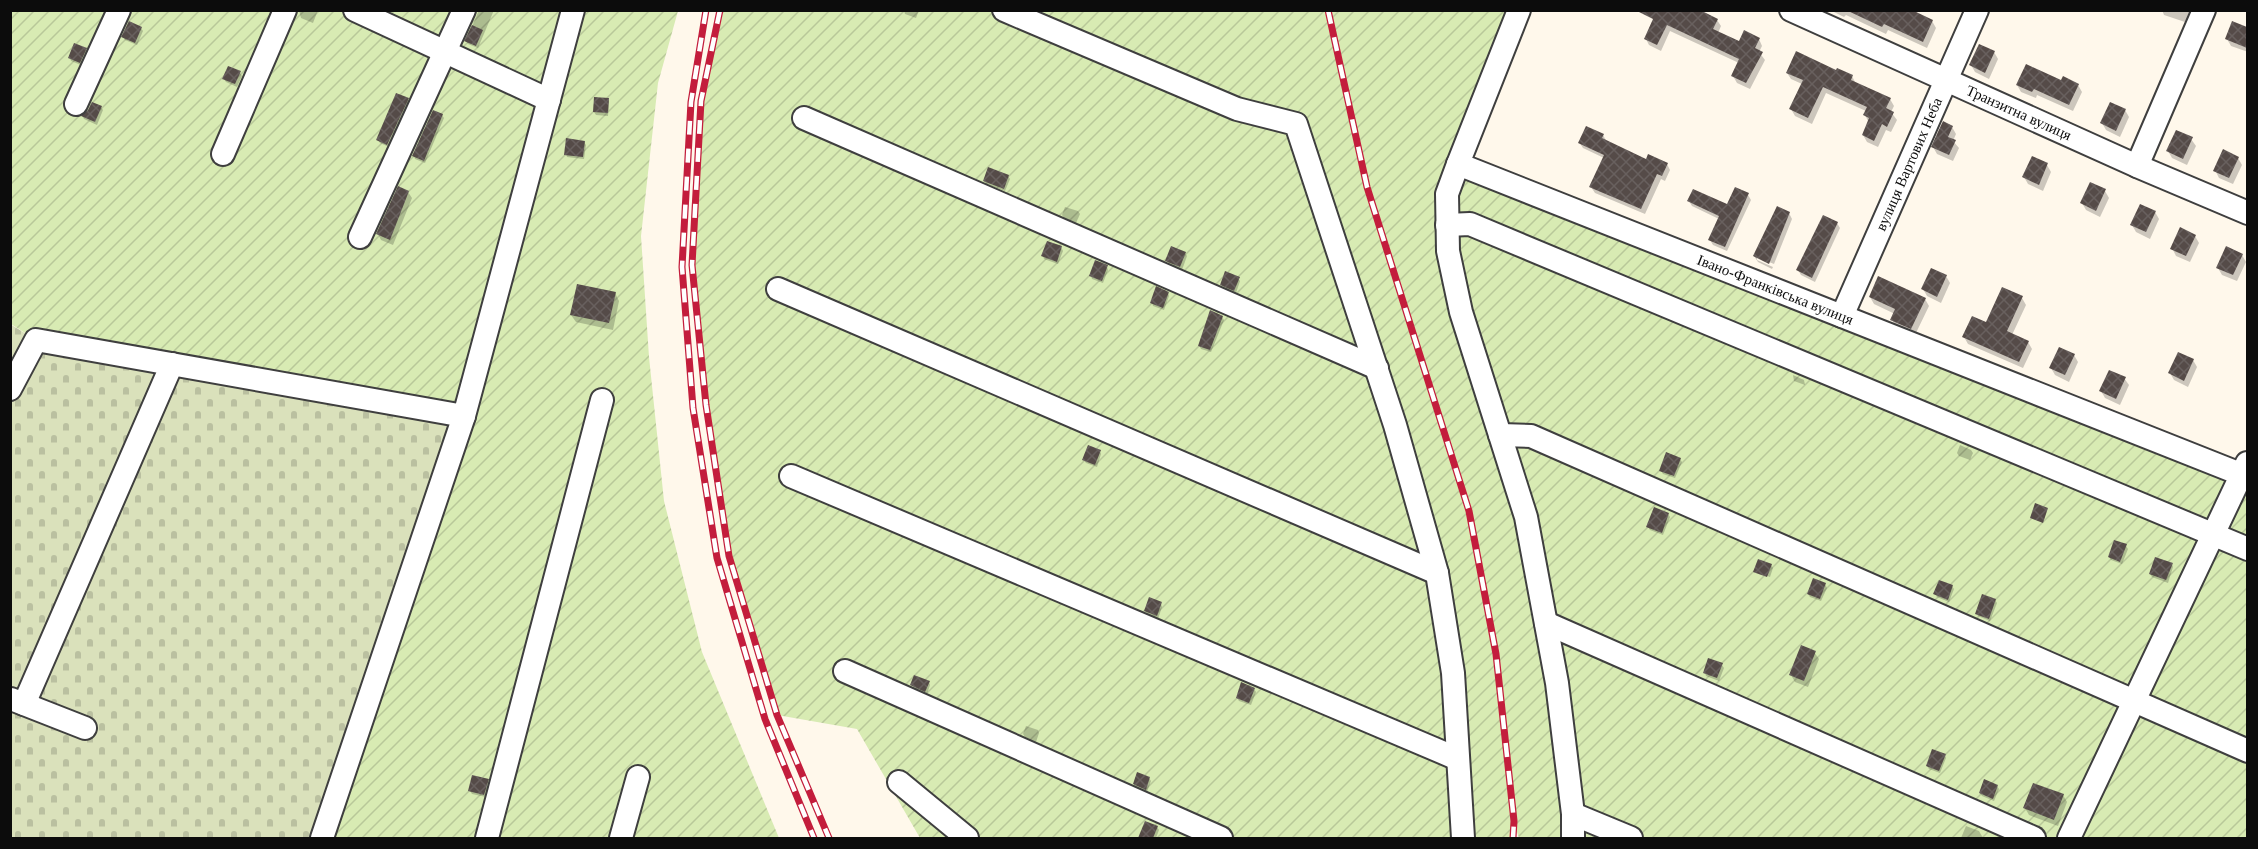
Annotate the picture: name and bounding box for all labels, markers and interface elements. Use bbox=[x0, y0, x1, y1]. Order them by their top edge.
street label: Транзитна вулиця bbox=[1964, 82, 2074, 143]
street label: вулиця Вартових Неба bbox=[1873, 95, 1945, 233]
street label: Івано-Франківська вулиця bbox=[1695, 252, 1856, 328]

